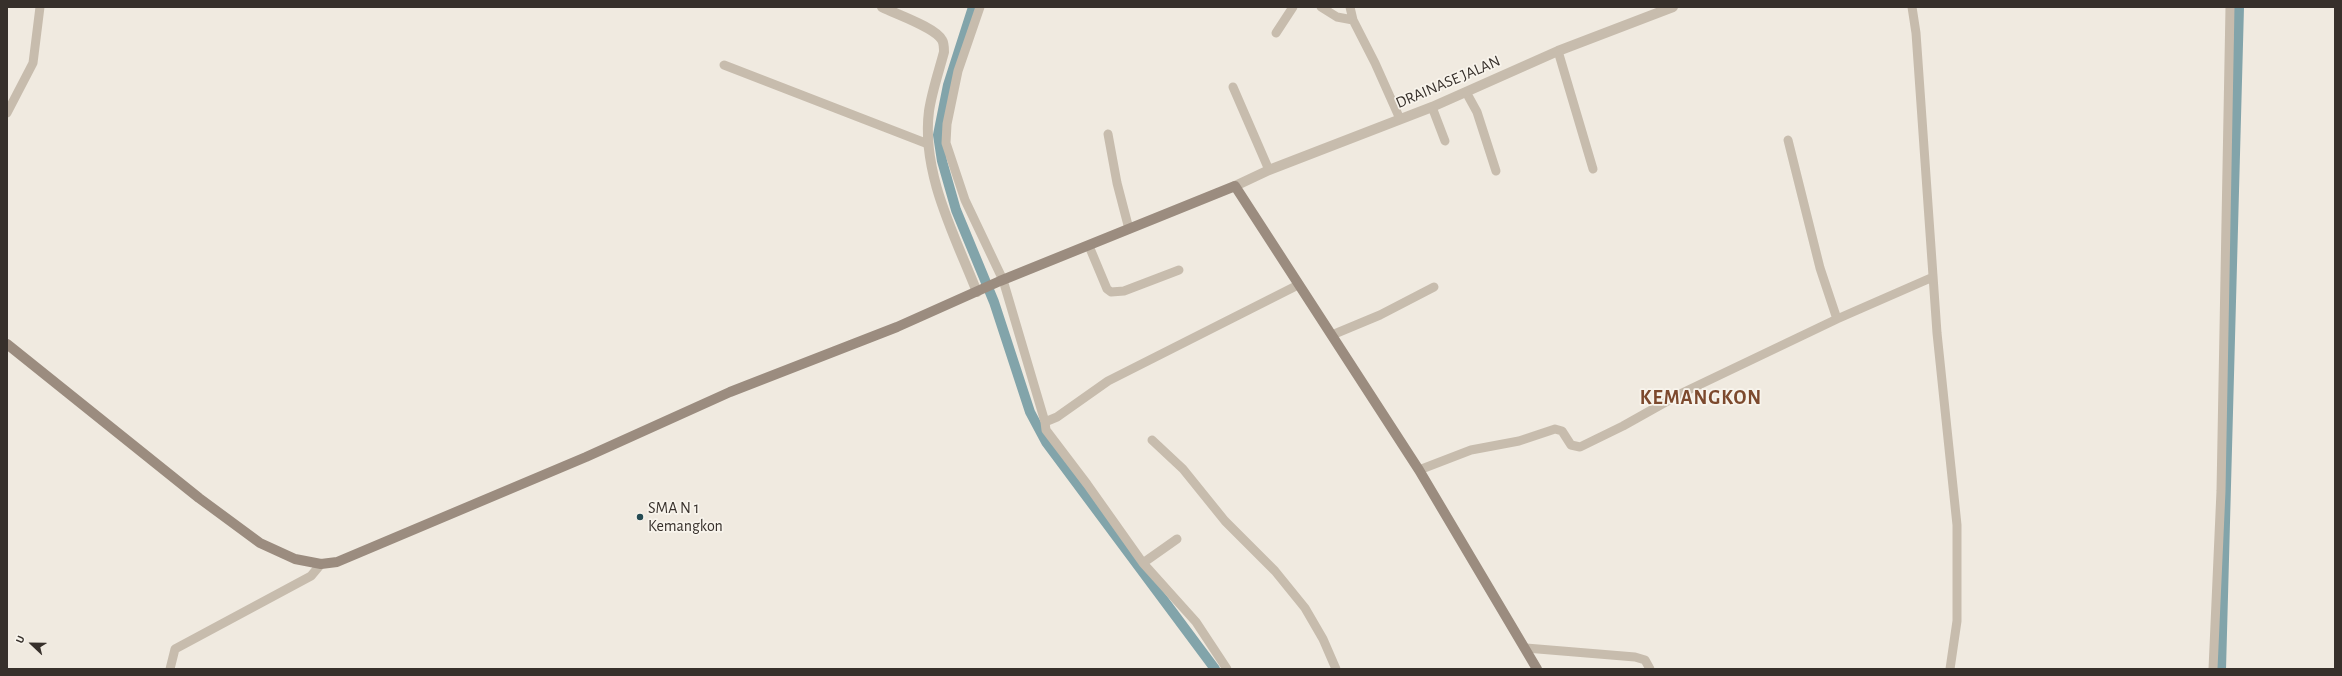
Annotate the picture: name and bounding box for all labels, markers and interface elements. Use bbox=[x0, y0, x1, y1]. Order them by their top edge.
street label: DRAINASE JALAN bbox=[1393, 51, 1503, 113]
district label: KEMANGKON bbox=[1640, 386, 1762, 410]
place label: SMA N 1 Kemangkon bbox=[648, 498, 723, 536]
marker: SMA N 1 Kemangkon bbox=[635, 512, 645, 522]
north arrow bbox=[12, 624, 52, 664]
text: U bbox=[14, 634, 27, 645]

